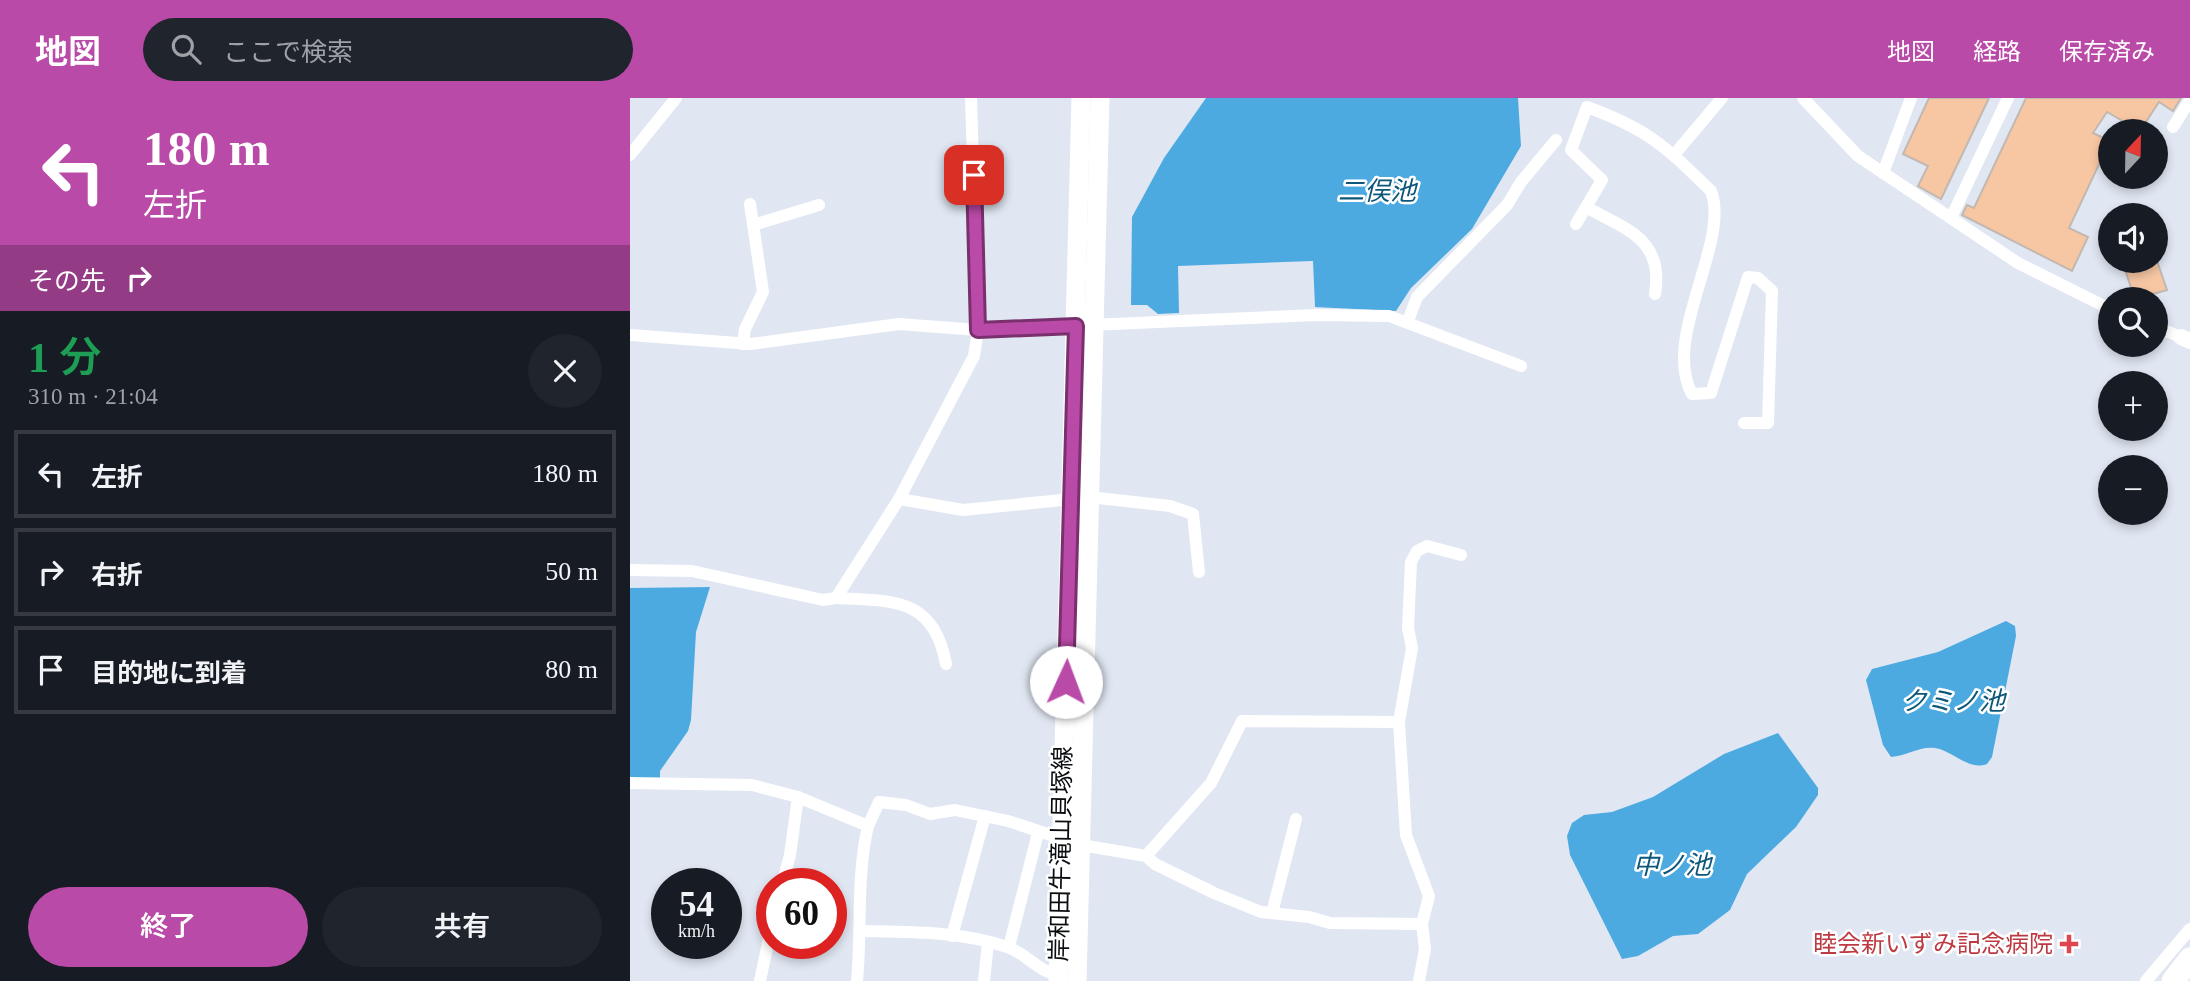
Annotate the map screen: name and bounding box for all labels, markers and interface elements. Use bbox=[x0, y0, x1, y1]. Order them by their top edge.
search box bbox=[143, 18, 633, 81]
icon: search bbox=[167, 30, 205, 68]
text: 地図 bbox=[35, 34, 101, 70]
text: ここで検索 bbox=[223, 38, 353, 67]
text: 地図 bbox=[1887, 39, 1935, 65]
text: 経路 bbox=[1973, 39, 2021, 65]
text: 保存済み bbox=[2059, 39, 2155, 65]
north arrow bbox=[2098, 119, 2168, 189]
map controls bbox=[2098, 119, 2168, 525]
text: 180 m bbox=[143, 121, 270, 176]
icon: left bbox=[28, 126, 119, 217]
pin bbox=[944, 145, 1004, 205]
icon: arrive bbox=[955, 156, 993, 194]
water label: 二俣池 bbox=[1338, 177, 1419, 206]
text: 左折 bbox=[143, 187, 207, 223]
button: sound bbox=[2098, 203, 2168, 273]
icon: right bbox=[120, 259, 158, 297]
text: その先 bbox=[28, 267, 106, 296]
button: search bbox=[2098, 287, 2168, 357]
button: close bbox=[528, 334, 602, 408]
text: 1 分 bbox=[28, 335, 102, 381]
button: + bbox=[2098, 371, 2168, 441]
text: 310 m · 21:04 bbox=[28, 384, 158, 409]
icon: left bbox=[32, 455, 70, 493]
button: − bbox=[2098, 455, 2168, 525]
text: 180 m bbox=[532, 459, 598, 488]
text: 左折 bbox=[91, 463, 143, 492]
icon: right bbox=[32, 553, 70, 591]
text: 50 m bbox=[545, 557, 598, 586]
text: 右折 bbox=[91, 561, 143, 590]
position arrow bbox=[1029, 645, 1103, 719]
icon: arrive bbox=[32, 651, 70, 689]
text: 80 m bbox=[545, 655, 598, 684]
text: 目的地に到着 bbox=[91, 659, 247, 688]
water label: クミノ池 bbox=[1901, 687, 2008, 716]
street label: 岸和田牛滝山貝塚線 bbox=[1046, 746, 1076, 962]
water label: 中ノ池 bbox=[1633, 851, 1714, 880]
speed limit sign: 60 bbox=[756, 868, 847, 959]
text: 54 bbox=[679, 885, 714, 924]
button: 終了 bbox=[28, 887, 308, 967]
button: 共有 bbox=[322, 887, 602, 967]
text: km/h bbox=[678, 921, 715, 941]
place label: 睦会新いずみ記念病院 bbox=[1813, 931, 2053, 957]
marker: 睦会新いずみ記念病院 bbox=[2059, 934, 2079, 954]

